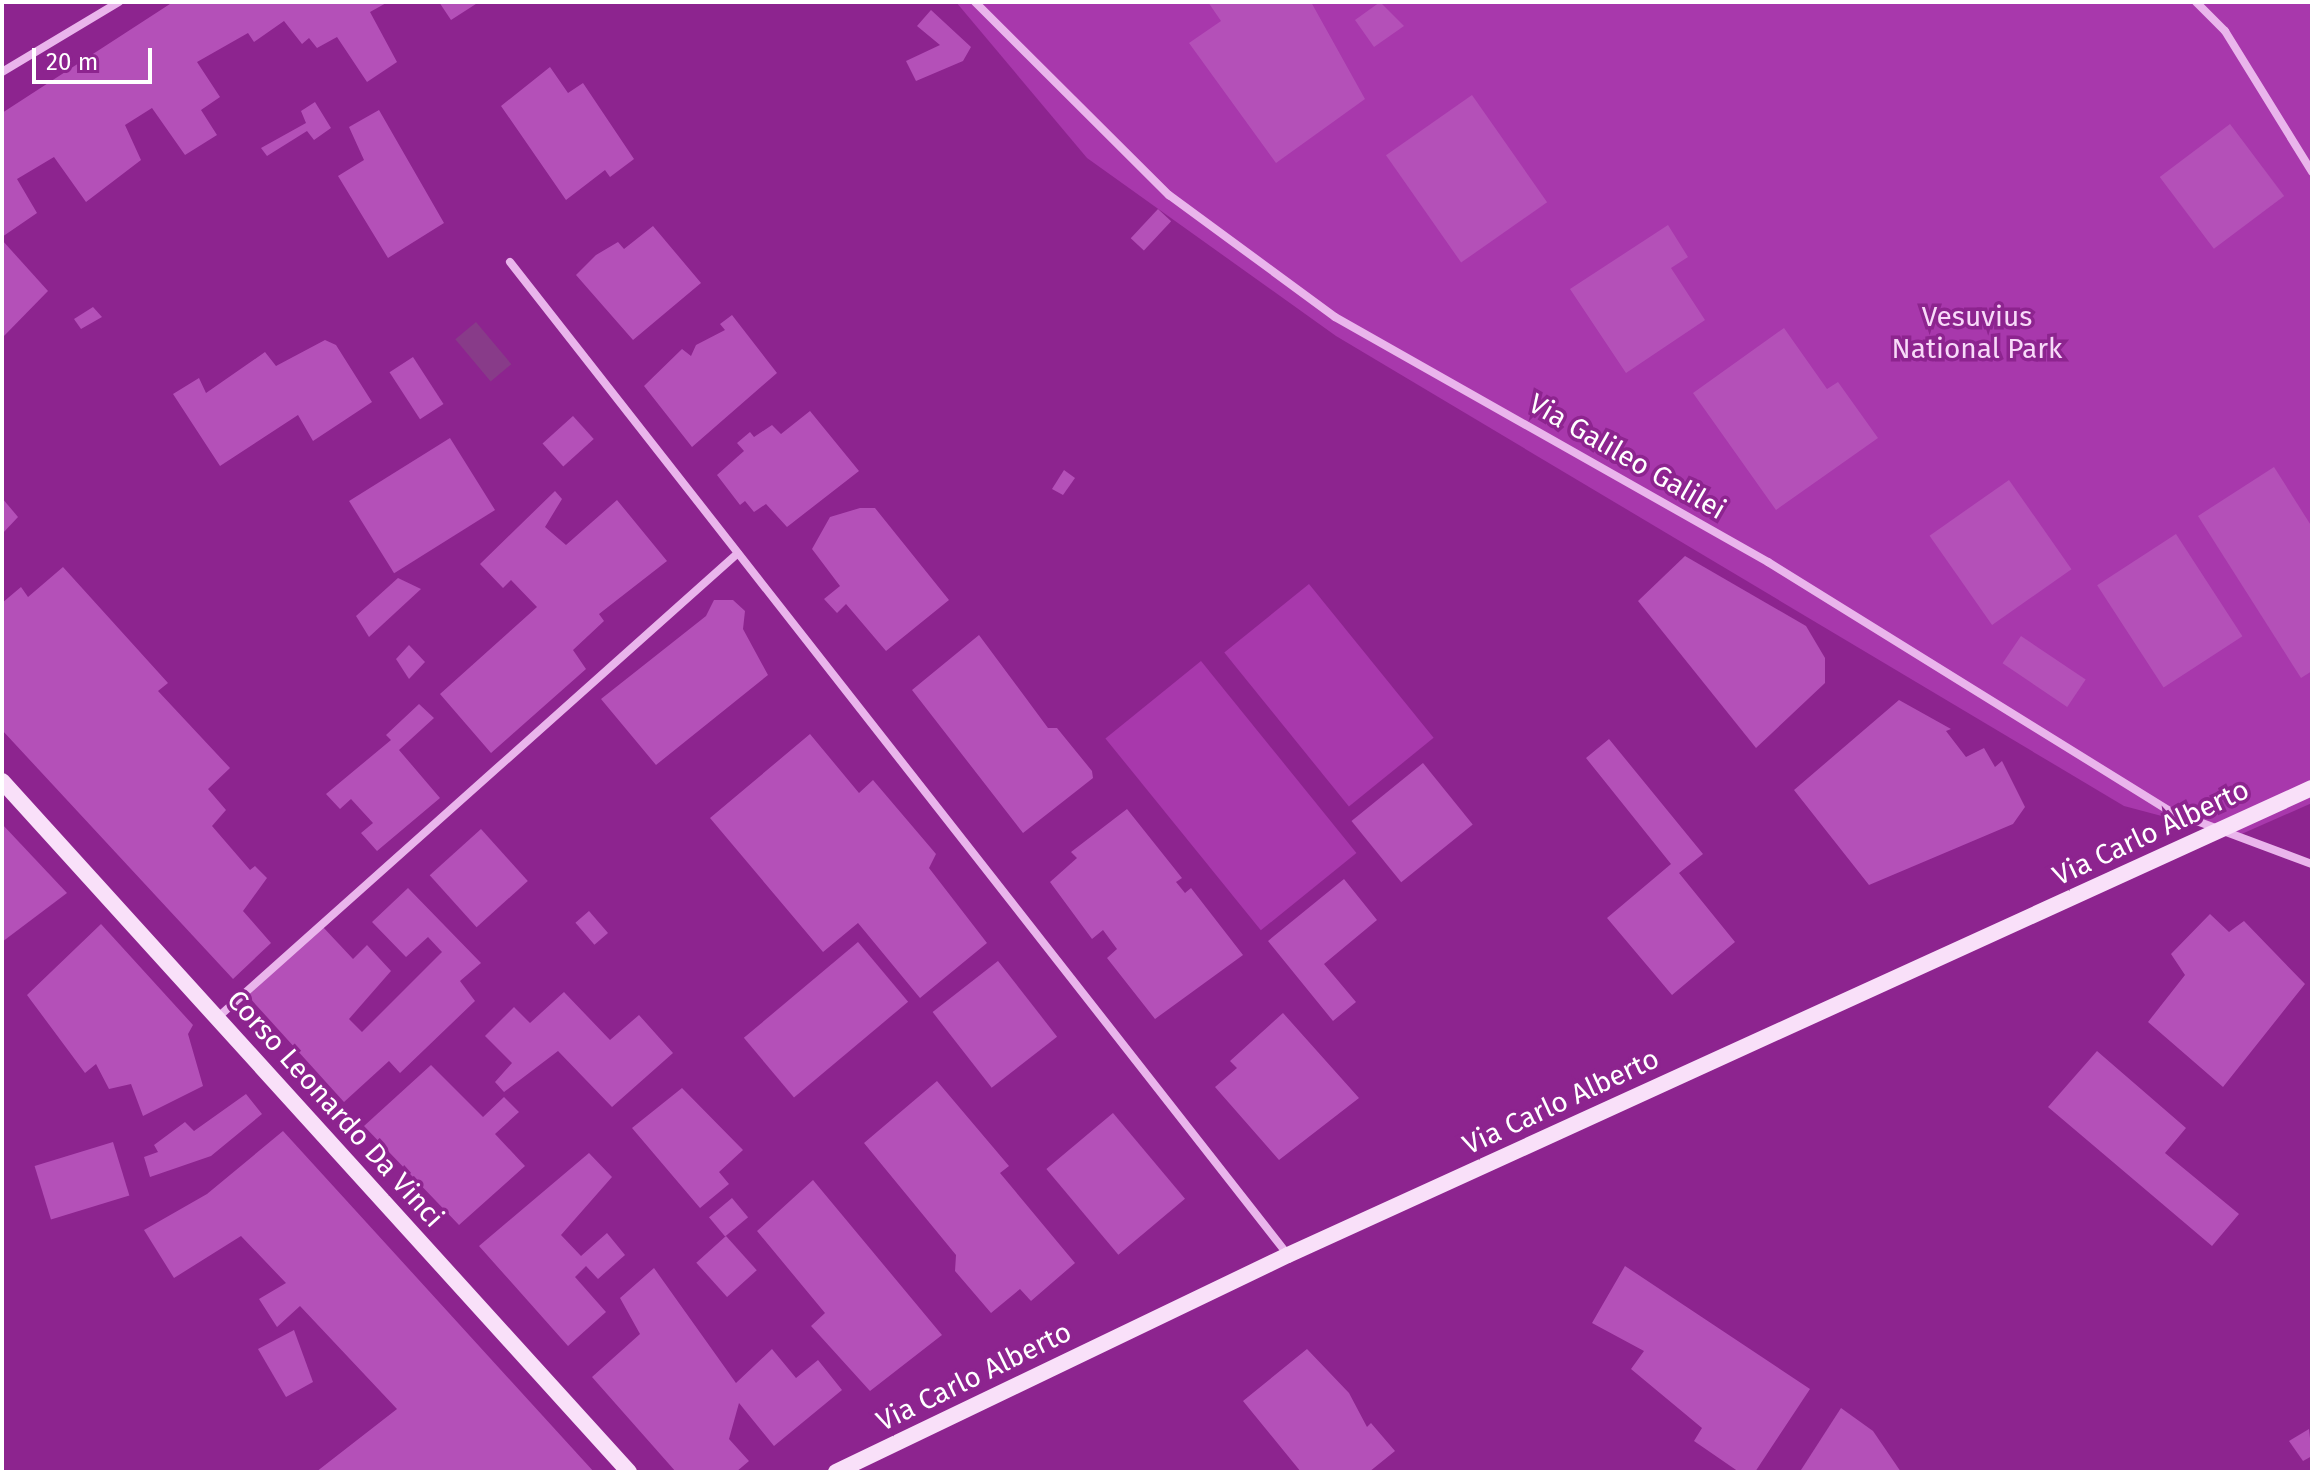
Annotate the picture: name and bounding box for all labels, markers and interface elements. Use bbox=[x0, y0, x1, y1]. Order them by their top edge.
scale bar bbox=[36, 32, 156, 82]
text: 20 m bbox=[46, 48, 98, 76]
park label: Vesuvius National Park bbox=[1892, 300, 2062, 366]
street label: Via Galileo Galilei bbox=[1523, 387, 1731, 527]
street label: Via Carlo Alberto bbox=[2048, 773, 2254, 893]
street label: Corso Leonardo Da Vinci bbox=[220, 984, 450, 1234]
street label: Via Carlo Alberto bbox=[1458, 1042, 1664, 1162]
street label: Via Carlo Alberto bbox=[871, 1315, 1077, 1439]

